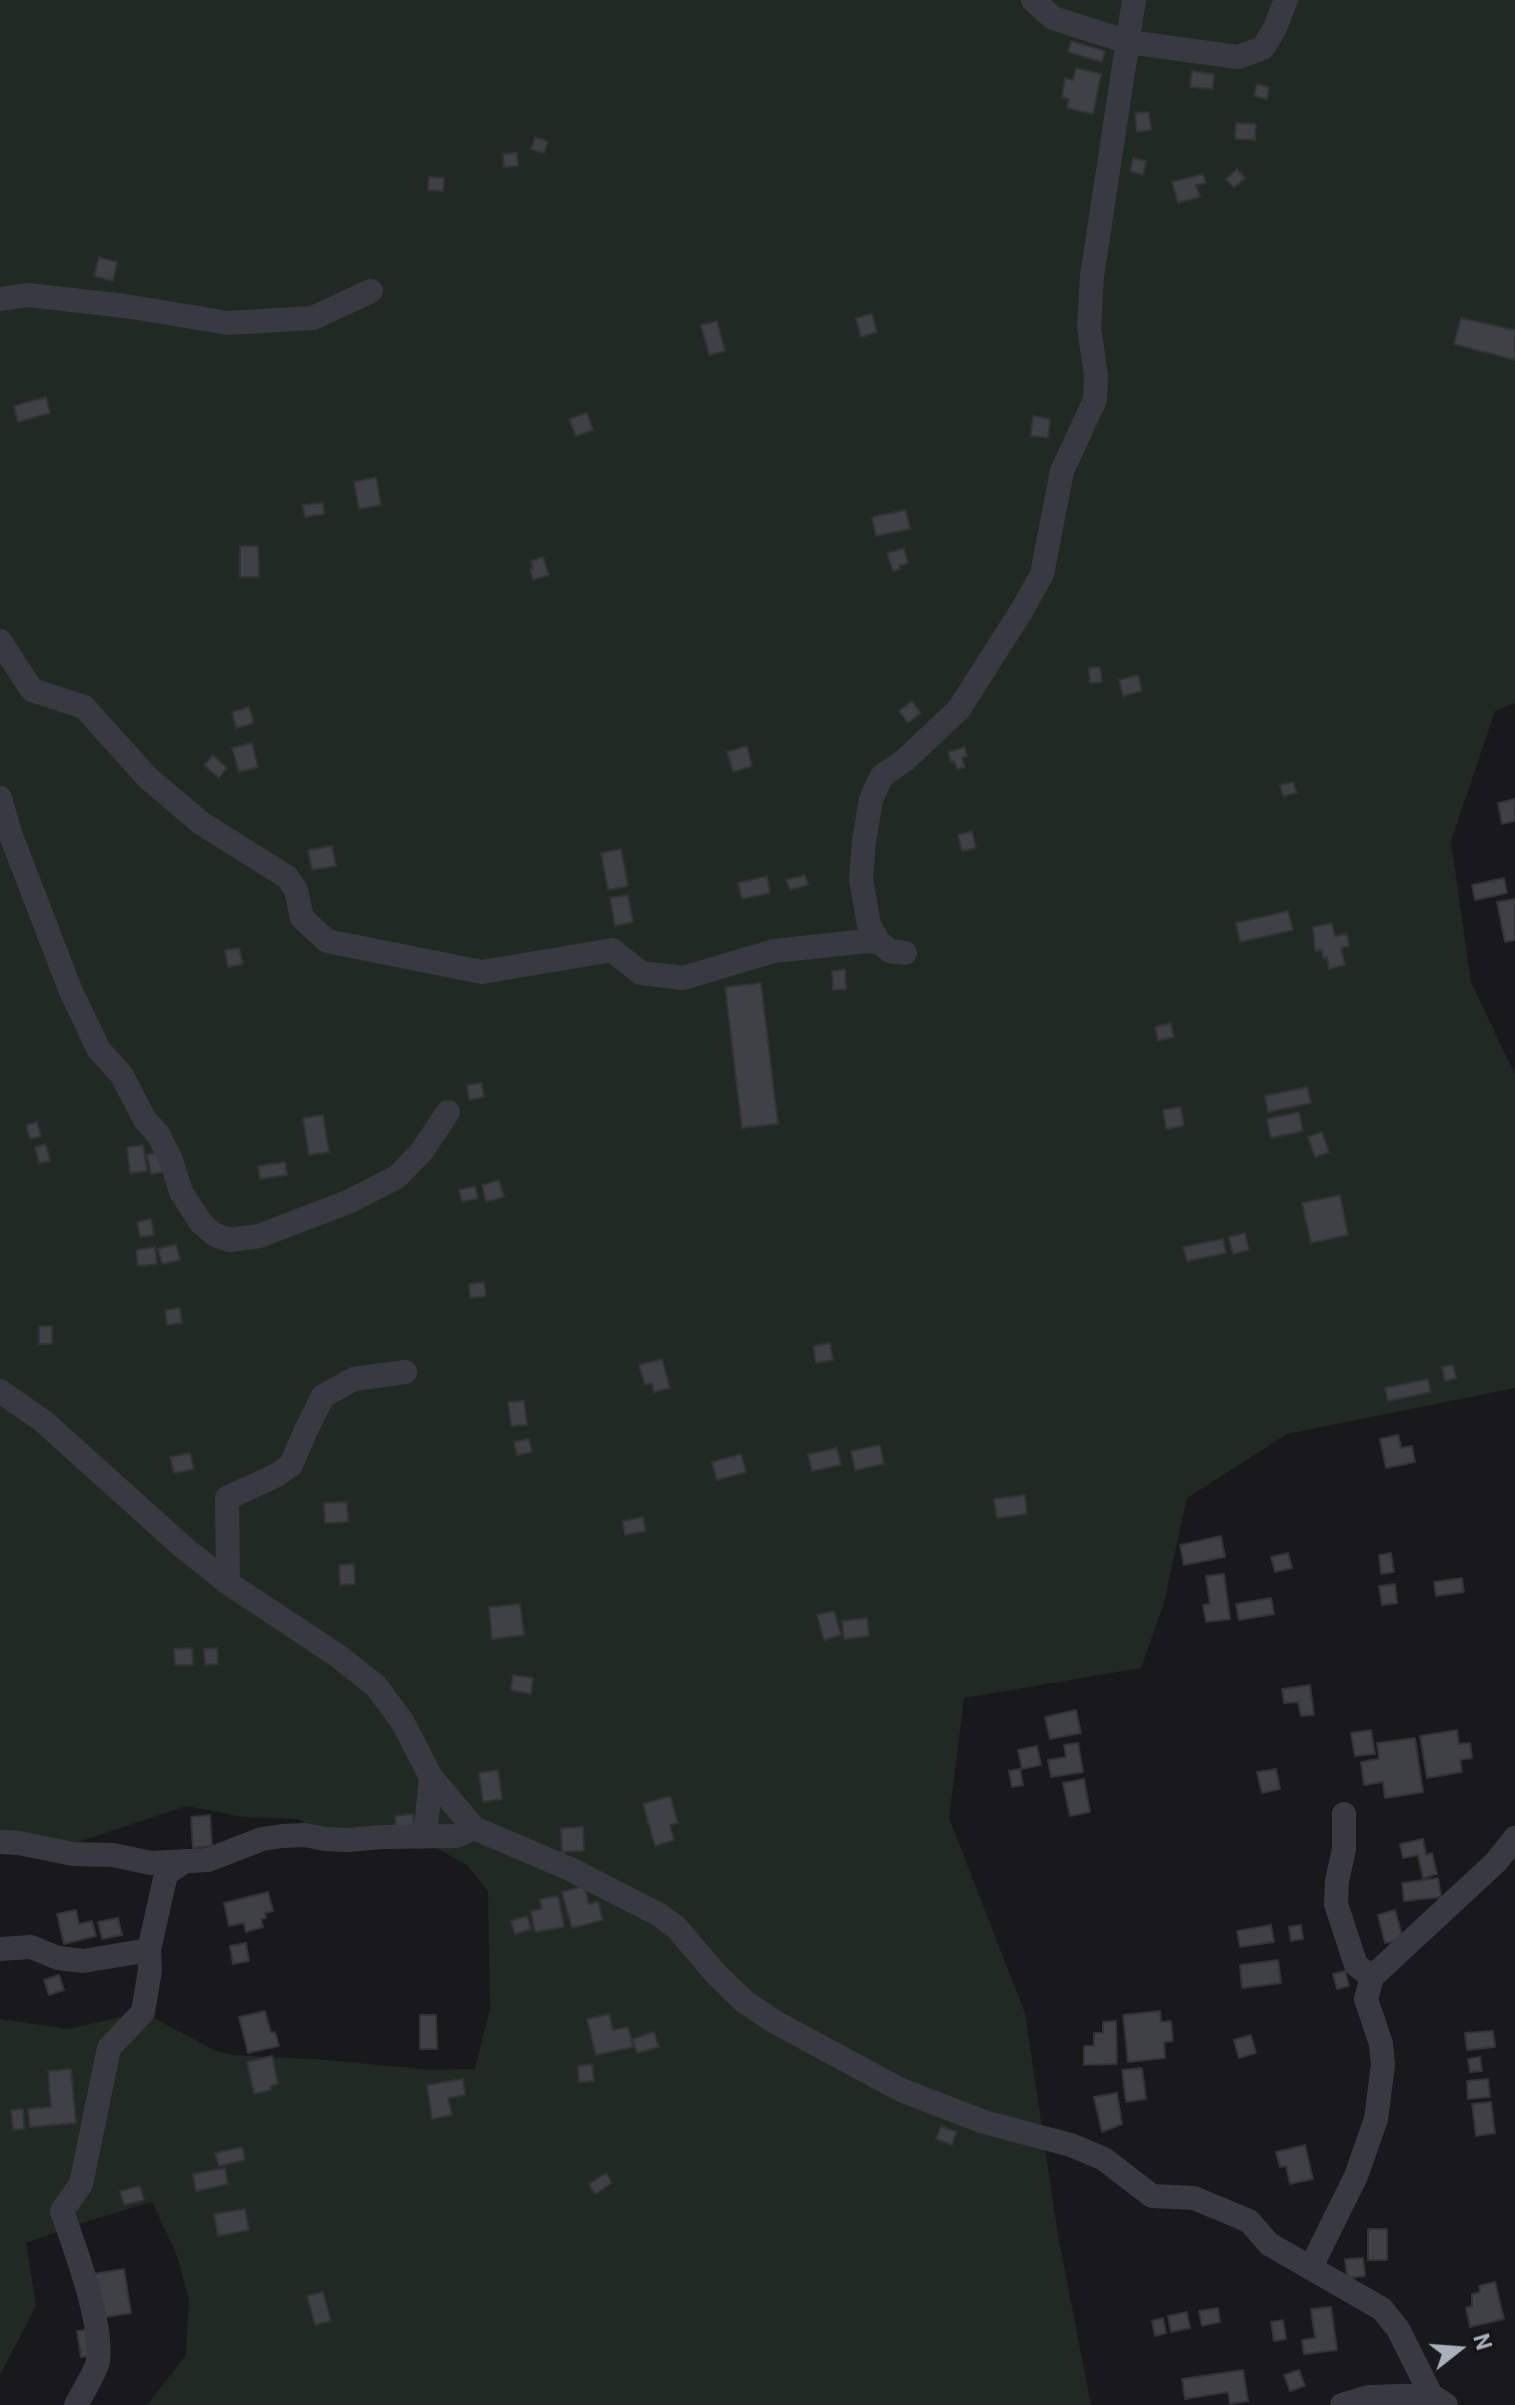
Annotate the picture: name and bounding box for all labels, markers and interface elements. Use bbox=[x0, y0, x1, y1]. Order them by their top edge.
north arrow bbox=[1419, 2309, 1499, 2389]
text: N bbox=[1468, 2331, 1497, 2353]

